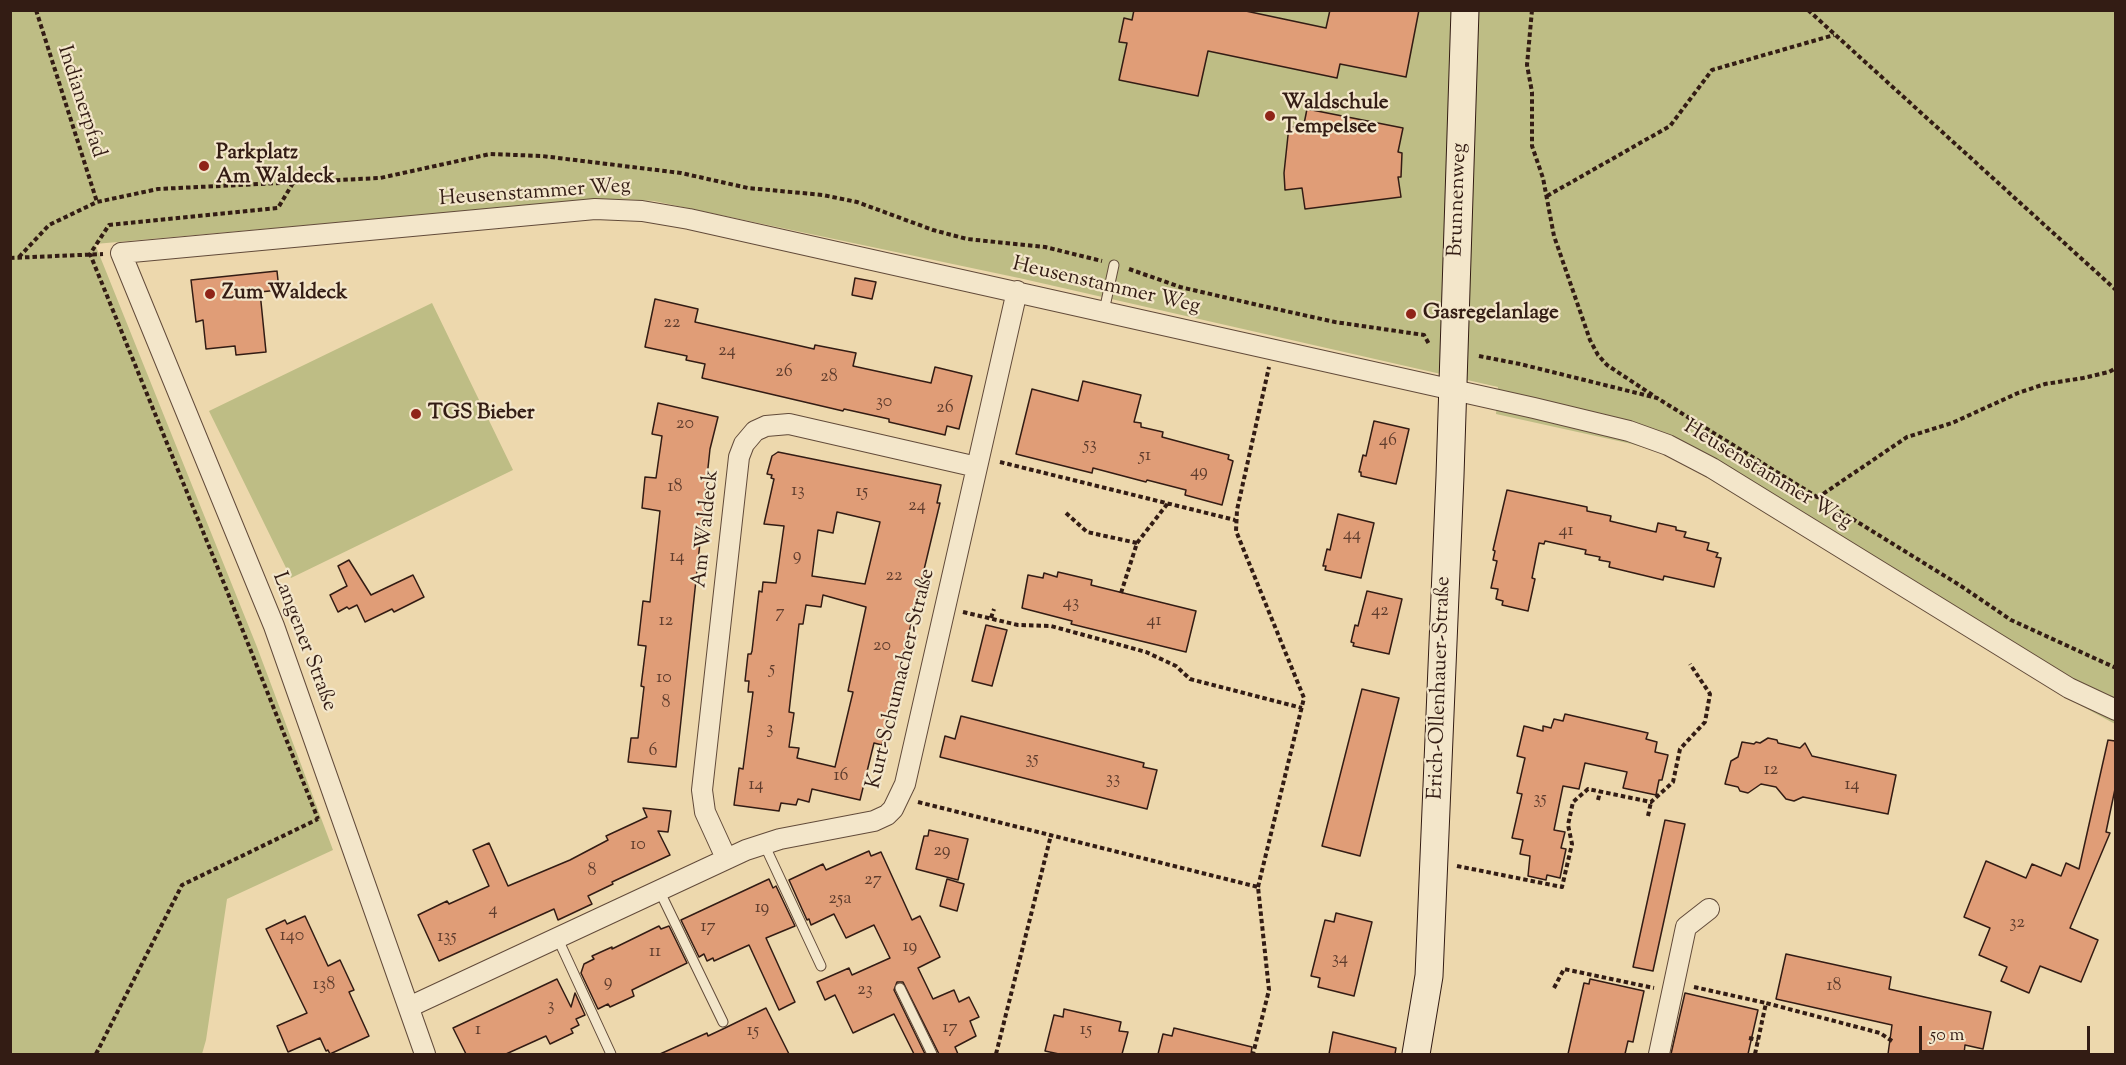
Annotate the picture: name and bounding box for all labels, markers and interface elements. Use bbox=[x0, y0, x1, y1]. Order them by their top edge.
street label: Indianerpfad bbox=[50, 43, 110, 161]
place label: Waldschule Tempelsee bbox=[1282, 91, 1389, 141]
marker: Waldschule Tempelsee bbox=[1263, 109, 1277, 123]
place label: Parkplatz Am Waldeck bbox=[216, 141, 335, 191]
street label: Brunnenweg bbox=[1444, 142, 1474, 258]
marker: Parkplatz Am Waldeck bbox=[197, 159, 211, 173]
street label: Heusenstammer Weg bbox=[438, 175, 632, 213]
street label: Heusenstammer Weg bbox=[1010, 253, 1202, 321]
place label: Zum Waldeck bbox=[222, 281, 347, 307]
marker: Zum Waldeck bbox=[203, 287, 217, 301]
place label: Gasregelanlage bbox=[1423, 301, 1559, 327]
marker: Gasregelanlage bbox=[1404, 307, 1418, 321]
house number: 22 bbox=[664, 313, 680, 335]
house number: 24 bbox=[718, 341, 736, 363]
house number: 26 bbox=[775, 362, 793, 384]
house number: 28 bbox=[820, 367, 838, 389]
house number: 30 bbox=[876, 392, 892, 414]
house number: 26 bbox=[936, 398, 954, 420]
place label: TGS Bieber bbox=[428, 401, 535, 427]
marker: TGS Bieber bbox=[409, 407, 423, 421]
house number: 20 bbox=[676, 414, 694, 436]
street label: Heusenstammer Weg bbox=[1678, 416, 1856, 536]
house number: 46 bbox=[1379, 431, 1397, 453]
house number: 53 bbox=[1083, 435, 1097, 457]
house number: 51 bbox=[1139, 446, 1151, 468]
house number: 49 bbox=[1190, 462, 1208, 484]
street label: Am Waldeck bbox=[688, 469, 726, 589]
house number: 18 bbox=[667, 477, 683, 499]
house number: 13 bbox=[791, 481, 805, 503]
house number: 15 bbox=[856, 482, 868, 504]
house number: 24 bbox=[908, 496, 926, 518]
house number: 41 bbox=[1558, 521, 1574, 543]
house number: 44 bbox=[1343, 525, 1361, 547]
house number: 9 bbox=[793, 546, 801, 568]
house number: 14 bbox=[669, 547, 685, 569]
street label: Kurt-Schumacher-Straße bbox=[862, 566, 942, 792]
house number: 22 bbox=[886, 566, 902, 588]
street label: Langener Straße bbox=[265, 569, 341, 715]
street label: Erich-Ollenhauer-Straße bbox=[1425, 576, 1457, 800]
house number: 43 bbox=[1063, 593, 1079, 615]
house number: 42 bbox=[1371, 601, 1389, 623]
house number: 7 bbox=[775, 603, 785, 625]
house number: 12 bbox=[659, 611, 673, 633]
house number: 41 bbox=[1146, 611, 1162, 633]
house number: 20 bbox=[873, 636, 891, 658]
house number: 5 bbox=[769, 659, 775, 681]
house number: 10 bbox=[656, 668, 672, 690]
house number: 8 bbox=[662, 693, 670, 715]
house number: 3 bbox=[766, 719, 774, 741]
house number: 6 bbox=[649, 741, 657, 763]
house number: 35 bbox=[1025, 749, 1039, 771]
house number: 12 bbox=[1764, 760, 1778, 782]
house number: 16 bbox=[833, 766, 849, 788]
house number: 33 bbox=[1106, 769, 1120, 791]
house number: 14 bbox=[748, 775, 764, 797]
house number: 14 bbox=[1844, 775, 1860, 797]
house number: 35 bbox=[1533, 789, 1547, 811]
house number: 10 bbox=[630, 835, 646, 857]
house number: 29 bbox=[933, 841, 951, 863]
house number: 8 bbox=[588, 861, 596, 883]
house number: 27 bbox=[864, 870, 882, 892]
house number: 25a bbox=[829, 889, 851, 911]
house number: 19 bbox=[755, 898, 769, 920]
house number: 4 bbox=[488, 900, 498, 922]
house number: 32 bbox=[2009, 913, 2025, 935]
house number: 17 bbox=[700, 917, 716, 939]
house number: 140 bbox=[280, 926, 304, 948]
house number: 135 bbox=[437, 927, 457, 949]
house number: 19 bbox=[903, 937, 917, 959]
house number: 11 bbox=[649, 942, 661, 964]
house number: 34 bbox=[1332, 949, 1348, 971]
house number: 9 bbox=[604, 972, 612, 994]
house number: 138 bbox=[313, 975, 335, 997]
house number: 18 bbox=[1826, 976, 1842, 998]
house number: 23 bbox=[857, 980, 873, 1002]
house number: 3 bbox=[547, 996, 555, 1018]
scale bar bbox=[1922, 1014, 2093, 1052]
house number: 17 bbox=[942, 1018, 958, 1040]
house number: 1 bbox=[475, 1020, 481, 1042]
house number: 15 bbox=[1080, 1020, 1092, 1042]
house number: 15 bbox=[747, 1021, 759, 1043]
text: 50 m bbox=[1930, 1023, 1964, 1049]

